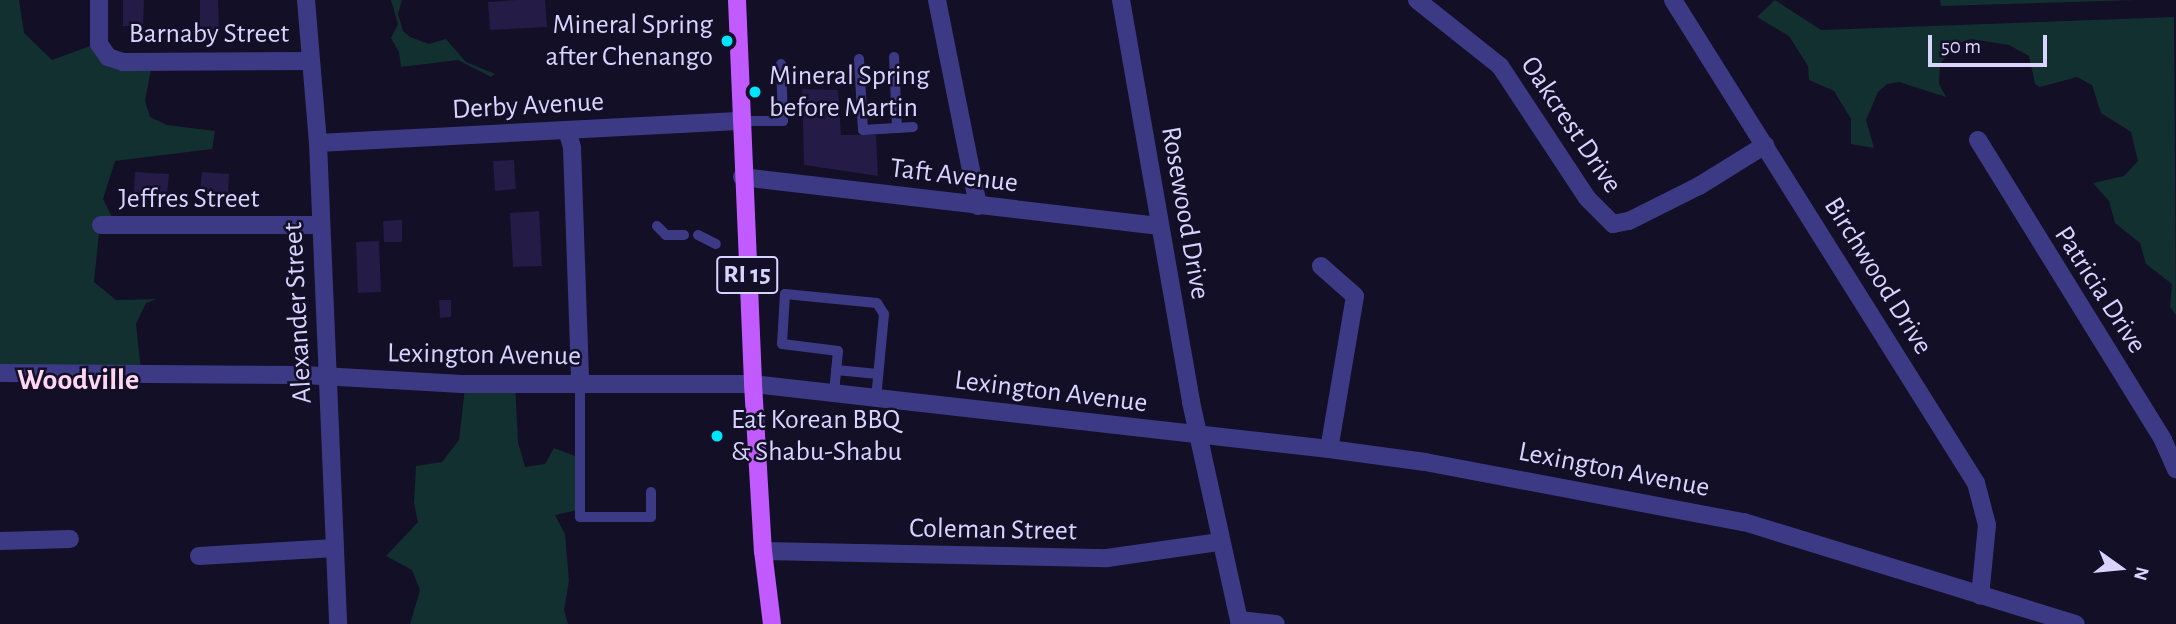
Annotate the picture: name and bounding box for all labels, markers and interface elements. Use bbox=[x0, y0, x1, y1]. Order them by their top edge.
place label: Mineral Spring after Chenango bbox=[546, 8, 713, 74]
street label: Barnaby Street bbox=[129, 17, 289, 51]
scale bar bbox=[1931, 21, 2050, 65]
marker: Mineral Spring after Chenango bbox=[719, 33, 735, 49]
text: 50 m bbox=[1941, 36, 1981, 57]
street label: Oakcrest Drive bbox=[1513, 50, 1629, 200]
place label: Mineral Spring before Martin bbox=[769, 59, 930, 125]
marker: Mineral Spring before Martin bbox=[747, 84, 763, 100]
street label: Derby Avenue bbox=[451, 85, 605, 127]
street label: Rosewood Drive bbox=[1153, 124, 1217, 302]
street label: Taft Avenue bbox=[888, 152, 1020, 200]
street label: Jeffres Street bbox=[119, 182, 259, 216]
street label: Birchwood Drive bbox=[1816, 191, 1940, 361]
street label: Patricia Drive bbox=[2046, 220, 2154, 360]
street label: Alexander Street bbox=[276, 221, 320, 405]
road number: RI 15 bbox=[716, 252, 778, 298]
street label: Lexington Avenue bbox=[387, 337, 581, 373]
district label: Woodville bbox=[17, 362, 139, 398]
street label: Lexington Avenue bbox=[953, 364, 1149, 420]
place label: Eat Korean BBQ & Shabu-Shabu bbox=[731, 403, 902, 469]
marker: Eat Korean BBQ & Shabu-Shabu bbox=[709, 428, 725, 444]
street label: Lexington Avenue bbox=[1516, 435, 1712, 505]
street label: Coleman Street bbox=[909, 512, 1077, 548]
north arrow bbox=[2085, 533, 2155, 603]
text: N bbox=[2130, 565, 2152, 582]

